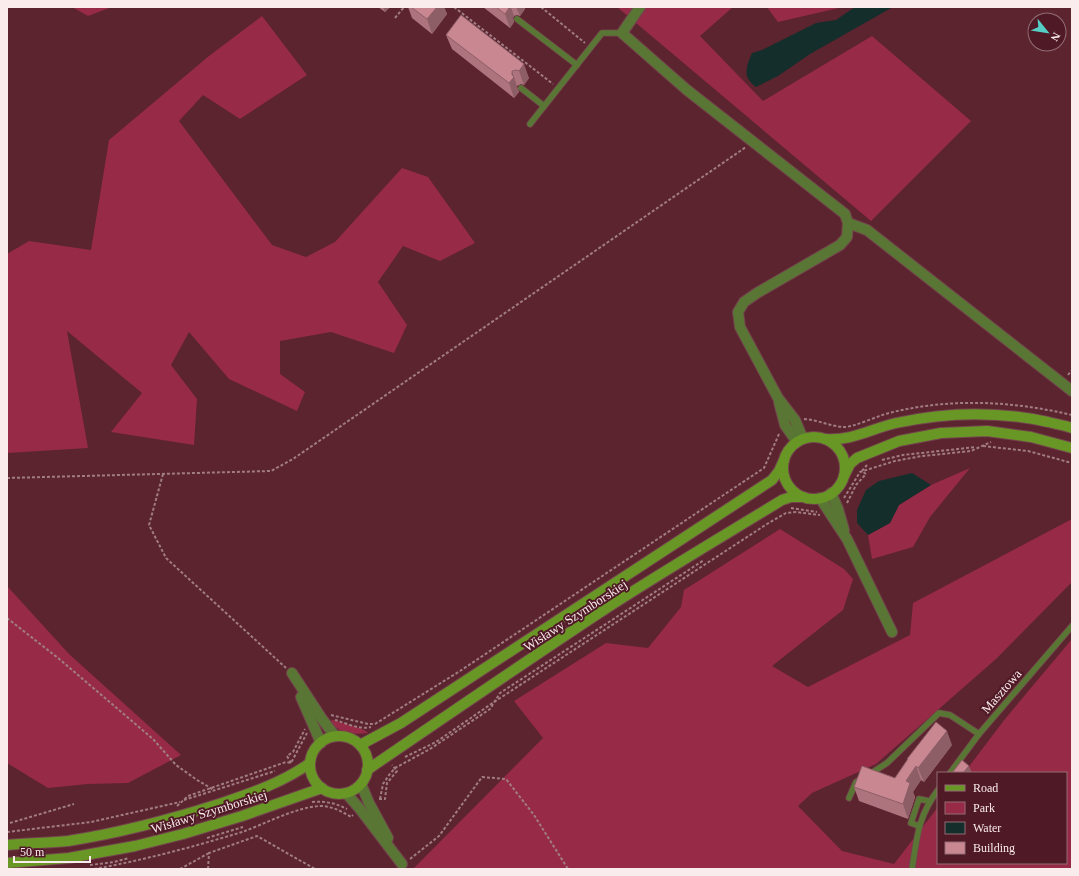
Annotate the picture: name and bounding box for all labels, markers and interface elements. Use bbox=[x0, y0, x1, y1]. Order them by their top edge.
north arrow bbox=[1027, 12, 1067, 52]
text: N bbox=[1048, 31, 1063, 43]
street label: Wisławy Szymborskiej bbox=[521, 576, 630, 655]
street label: Masztowa bbox=[978, 666, 1025, 716]
legend bbox=[937, 772, 1067, 864]
text: Road bbox=[973, 781, 998, 795]
street label: Wisławy Szymborskiej bbox=[149, 787, 269, 836]
text: Park bbox=[973, 801, 995, 815]
text: Water bbox=[973, 821, 1001, 835]
scale bar bbox=[14, 838, 90, 864]
text: Building bbox=[973, 841, 1015, 855]
text: 50 m bbox=[20, 845, 45, 859]

